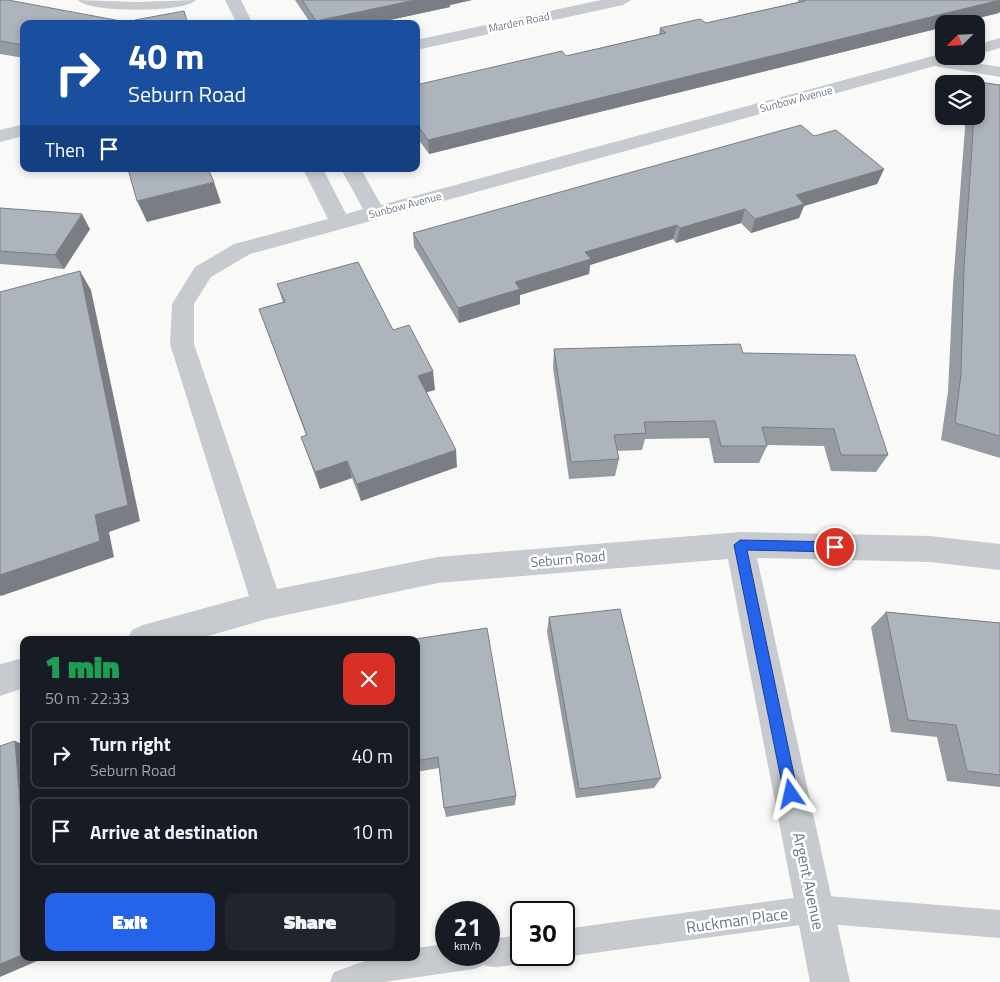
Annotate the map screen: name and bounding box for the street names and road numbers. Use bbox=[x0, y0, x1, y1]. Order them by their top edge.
street label: Marden Road bbox=[487, 8, 551, 36]
street label: Sunbow Avenue bbox=[758, 82, 834, 116]
street label: Sunbow Avenue bbox=[367, 188, 443, 222]
street label: Seburn Road bbox=[530, 545, 606, 572]
street label: Argent Avenue bbox=[787, 830, 831, 932]
street label: Ruckman Place bbox=[685, 901, 789, 939]

